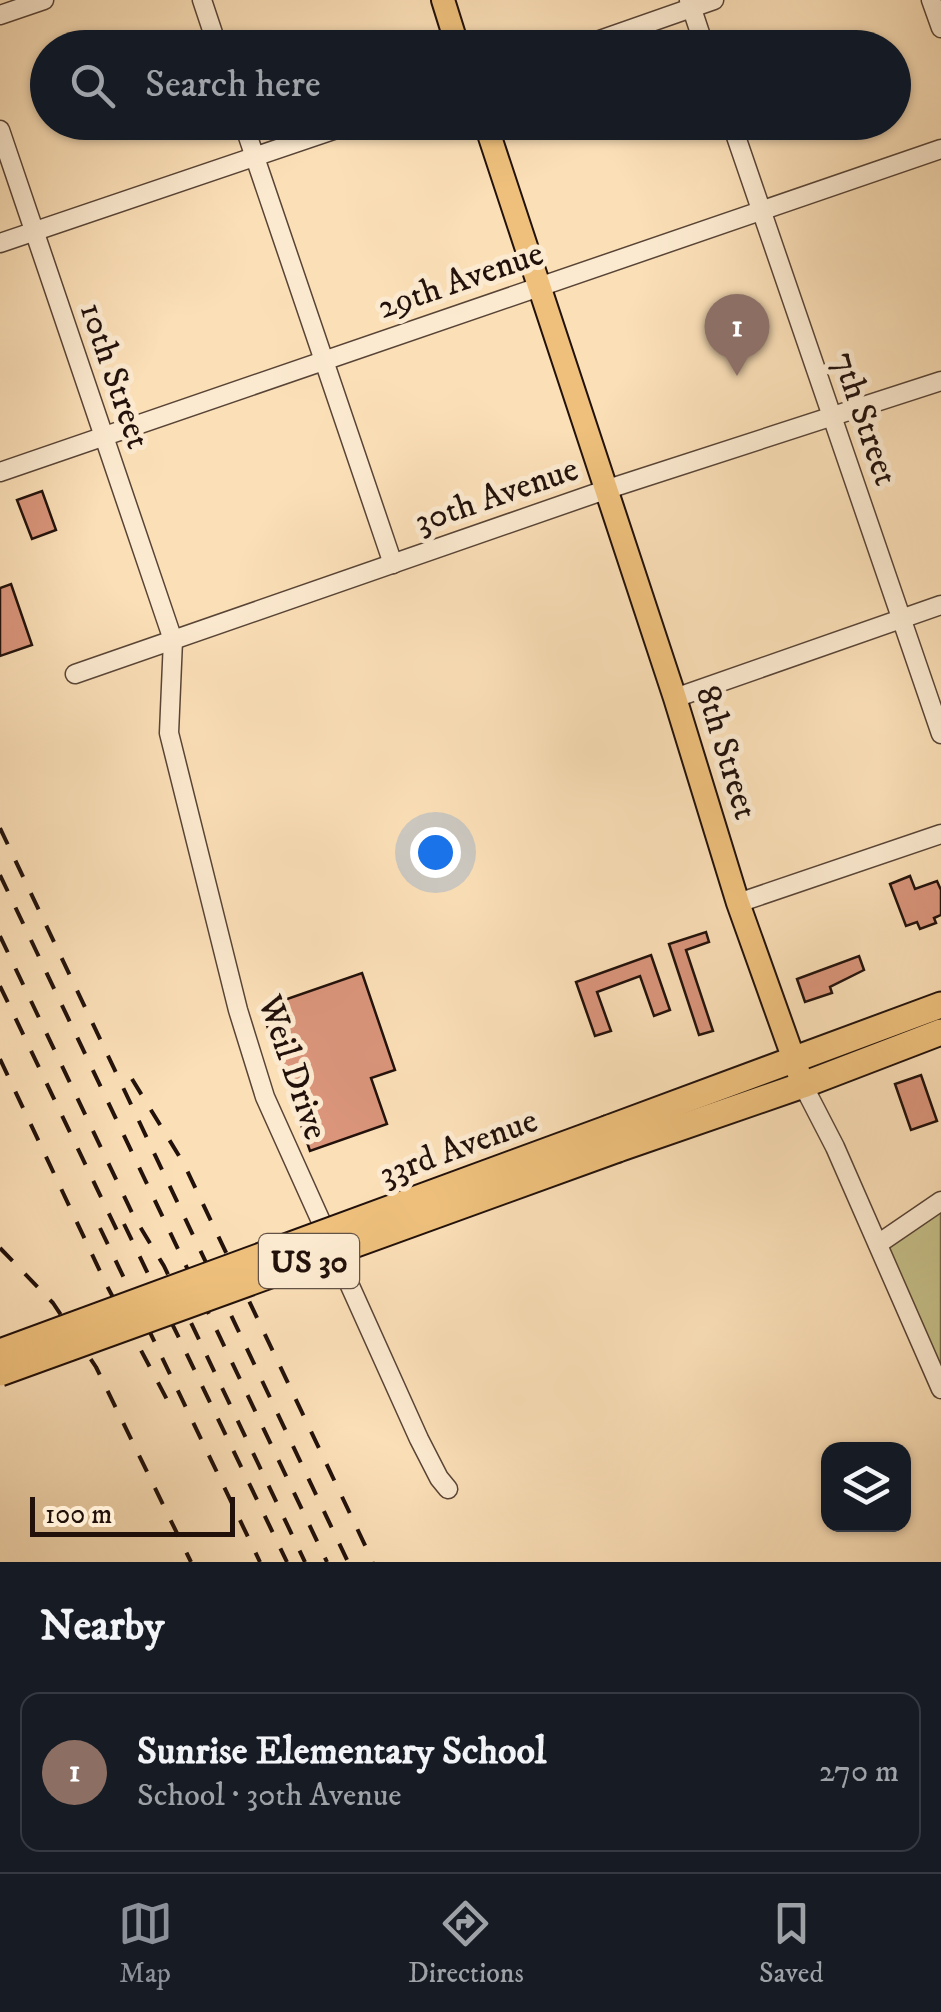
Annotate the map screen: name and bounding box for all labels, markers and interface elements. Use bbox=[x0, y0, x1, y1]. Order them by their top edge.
search box bbox=[30, 30, 911, 140]
icon: search bbox=[65, 58, 120, 113]
text: Search here bbox=[145, 61, 321, 109]
street label: 29th Avenue bbox=[372, 232, 549, 330]
pin: 1 bbox=[704, 294, 770, 376]
street label: 10th Street bbox=[69, 297, 160, 454]
street label: 7th Street bbox=[821, 346, 907, 491]
street label: 30th Avenue bbox=[409, 447, 584, 544]
street label: 8th Street bbox=[685, 680, 767, 825]
your location bbox=[410, 827, 461, 878]
street label: Weil Drive bbox=[247, 989, 337, 1146]
street label: 33rd Avenue bbox=[374, 1099, 544, 1197]
road number: US 30 bbox=[259, 1234, 359, 1288]
map controls bbox=[821, 1442, 911, 1532]
button: layers bbox=[821, 1442, 911, 1532]
scale bar bbox=[30, 1492, 235, 1536]
text: 100 m bbox=[45, 1497, 112, 1532]
text: Nearby bbox=[40, 1601, 164, 1653]
text: Sunrise Elementary School bbox=[137, 1728, 546, 1776]
text: 1 bbox=[69, 1752, 80, 1792]
text: 270 m bbox=[819, 1752, 899, 1792]
text: School · 30th Avenue bbox=[137, 1776, 402, 1816]
tab: Map bbox=[118, 1896, 173, 1991]
tab: Directions bbox=[408, 1896, 524, 1991]
tab: Saved bbox=[759, 1896, 823, 1991]

